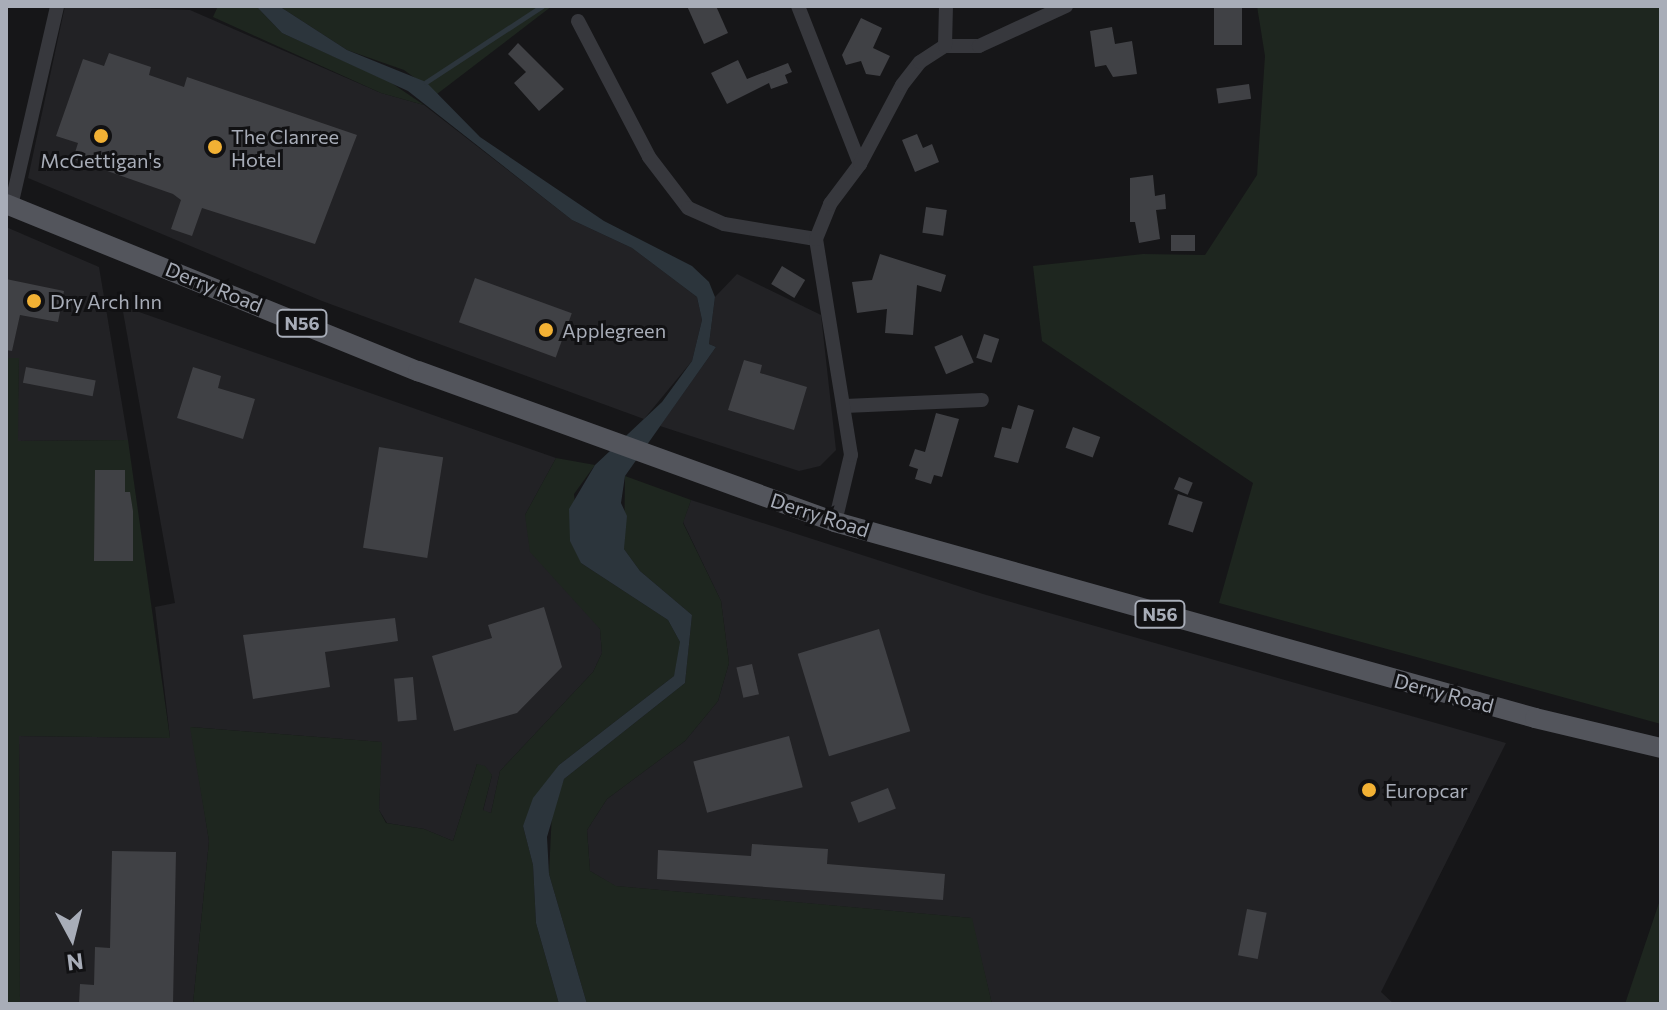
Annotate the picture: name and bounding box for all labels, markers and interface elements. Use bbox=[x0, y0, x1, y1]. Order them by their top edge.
place label: The Clanree Hotel bbox=[231, 124, 339, 171]
marker: McGettigan's bbox=[92, 127, 110, 145]
marker: The Clanree Hotel bbox=[206, 138, 224, 156]
place label: McGettigan's bbox=[40, 148, 162, 172]
street label: Derry Road bbox=[162, 257, 266, 317]
place label: Dry Arch Inn bbox=[50, 289, 162, 313]
marker: Dry Arch Inn bbox=[25, 292, 43, 310]
road number: N56 bbox=[276, 309, 328, 337]
place label: Applegreen bbox=[562, 318, 666, 342]
marker: Applegreen bbox=[537, 321, 555, 339]
street label: Derry Road bbox=[768, 488, 872, 542]
road number: N56 bbox=[1134, 600, 1186, 628]
street label: Derry Road bbox=[1392, 668, 1496, 718]
place label: Europcar bbox=[1385, 778, 1468, 802]
marker: Europcar bbox=[1360, 781, 1378, 799]
north arrow bbox=[32, 898, 112, 978]
text: N bbox=[65, 948, 85, 977]

